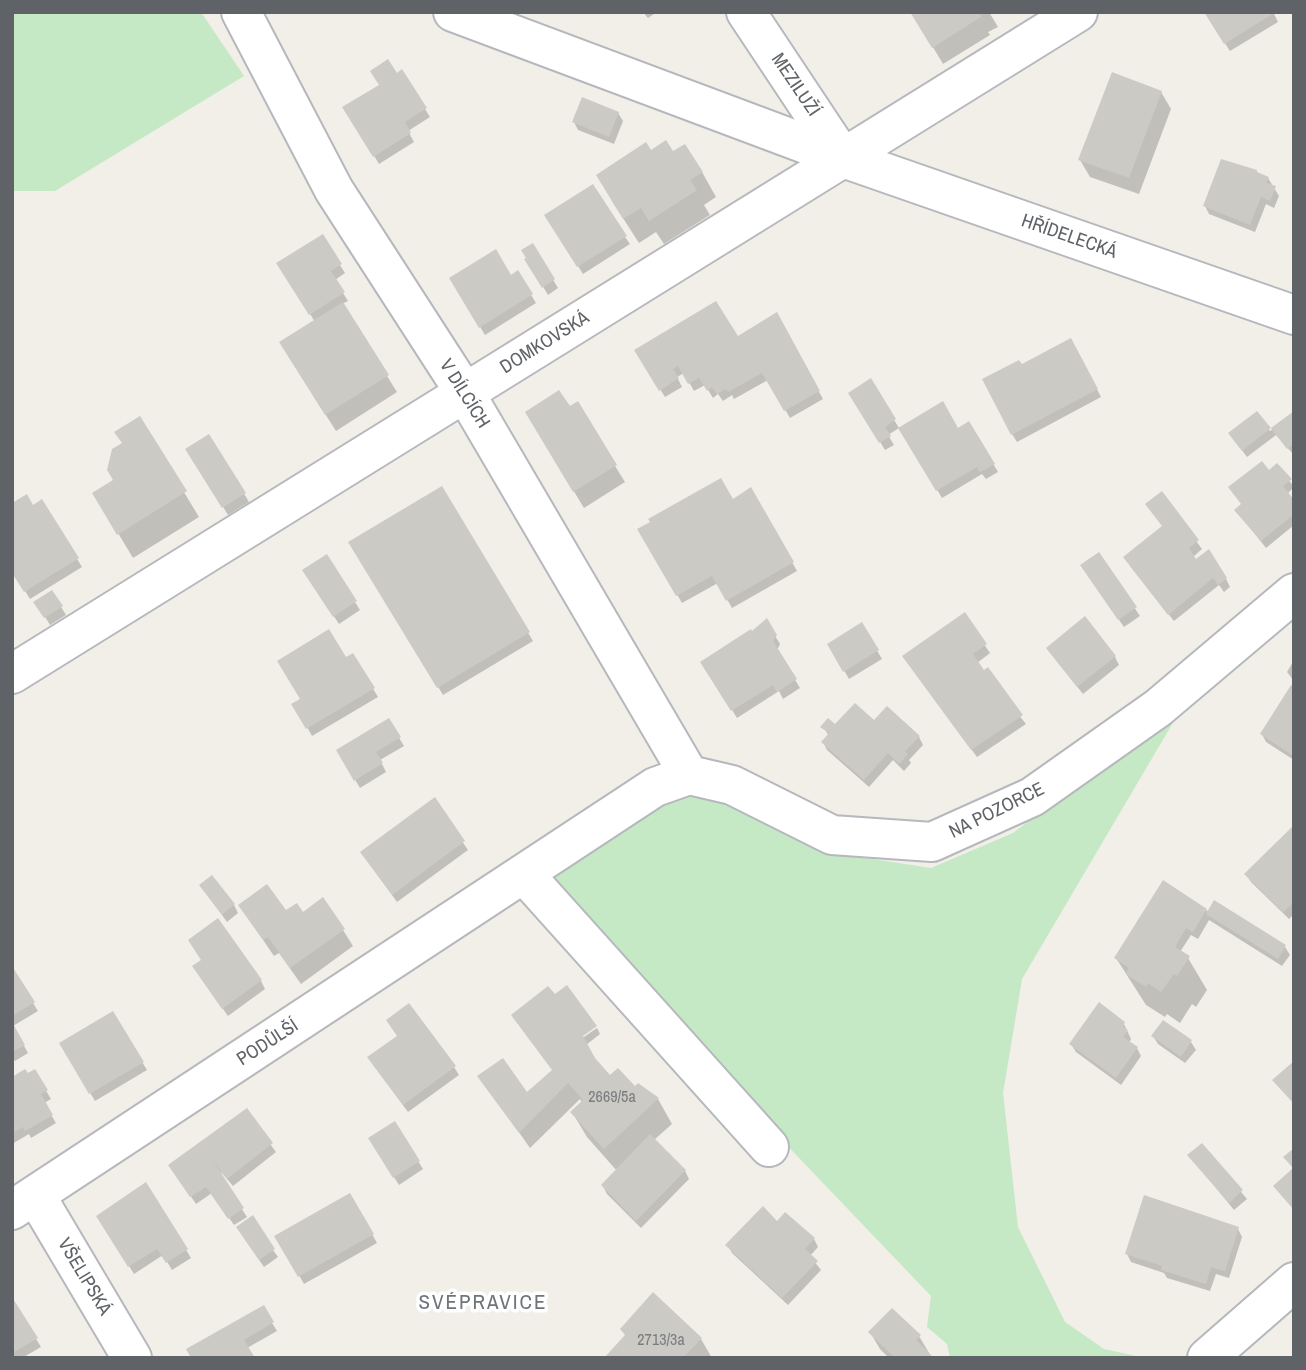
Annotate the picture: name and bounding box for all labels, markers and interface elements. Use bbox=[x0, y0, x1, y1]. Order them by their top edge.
street label: MEZILUŽÍ bbox=[766, 49, 824, 121]
street label: HŘÍDELECKÁ bbox=[1018, 210, 1120, 264]
street label: DOMKOVSKÁ bbox=[496, 307, 594, 379]
street label: V DÍLCÍCH bbox=[434, 355, 494, 433]
street label: NA POZORCE bbox=[946, 778, 1048, 844]
street label: PODŮLŠÍ bbox=[233, 1015, 303, 1071]
house number: 2669/5a bbox=[588, 1088, 636, 1108]
street label: VŠELIPSKÁ bbox=[52, 1234, 116, 1320]
district label: SVÉPRAVICE bbox=[420, 1290, 546, 1316]
house number: 2713/3a bbox=[637, 1331, 685, 1351]

